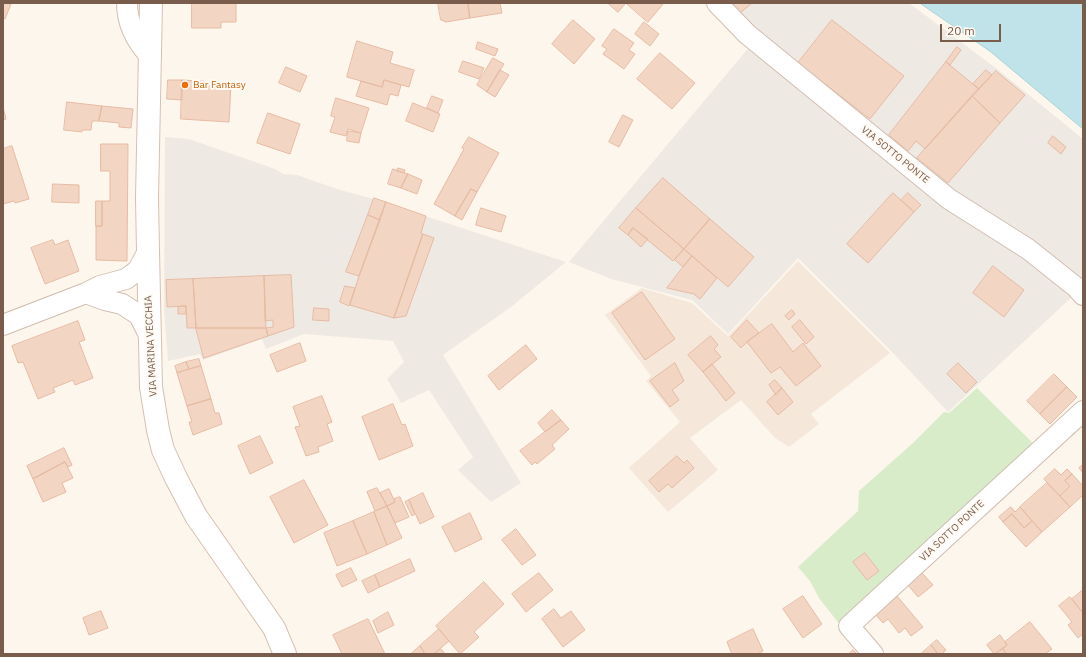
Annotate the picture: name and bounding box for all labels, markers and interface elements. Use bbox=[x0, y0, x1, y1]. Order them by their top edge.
scale bar bbox=[942, 16, 1003, 42]
text: 20 m bbox=[947, 23, 975, 38]
place label: Bar Fantasy bbox=[193, 79, 246, 91]
marker: Bar Fantasy bbox=[180, 80, 190, 90]
street label: VIA SOTTO PONTE bbox=[858, 124, 932, 186]
street label: VIA MARINA VECCHIA bbox=[142, 295, 160, 397]
street label: VIA SOTTO PONTE bbox=[917, 498, 987, 564]

